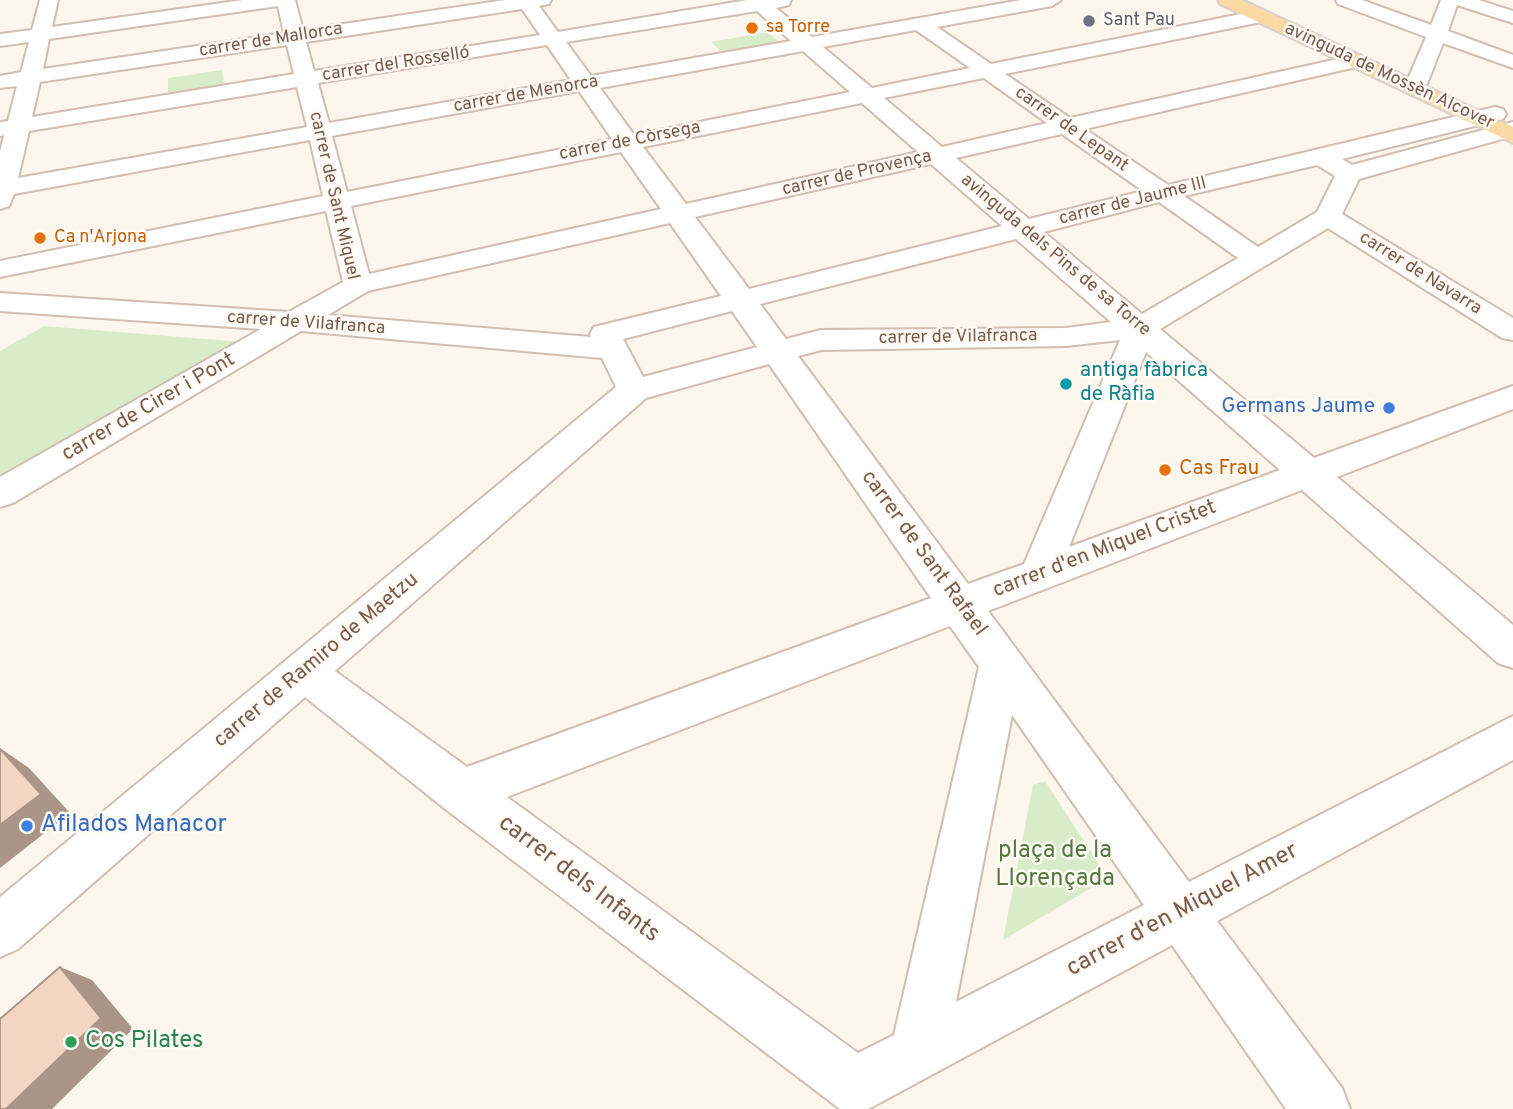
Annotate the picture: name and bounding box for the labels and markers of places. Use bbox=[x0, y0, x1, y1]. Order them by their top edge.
place label: Sant Pau bbox=[1103, 10, 1175, 32]
marker: Sant Pau bbox=[1081, 13, 1097, 29]
place label: sa Torre bbox=[766, 17, 830, 39]
marker: sa Torre bbox=[744, 20, 760, 36]
place label: Ca n'Arjona bbox=[54, 227, 147, 249]
marker: Ca n'Arjona bbox=[32, 230, 48, 246]
place label: antiga fàbrica de Ràfia bbox=[1080, 359, 1208, 409]
marker: antiga fàbrica de Ràfia bbox=[1058, 376, 1074, 392]
place label: Germans Jaume bbox=[1221, 395, 1375, 421]
marker: Germans Jaume bbox=[1381, 400, 1397, 416]
place label: Cas Frau bbox=[1179, 457, 1259, 483]
marker: Cas Frau bbox=[1157, 462, 1173, 478]
place label: Afilados Manacor bbox=[41, 812, 227, 840]
marker: Afilados Manacor bbox=[19, 818, 35, 834]
place label: Cos Pilates bbox=[85, 1028, 203, 1056]
marker: Cos Pilates bbox=[63, 1034, 79, 1050]

